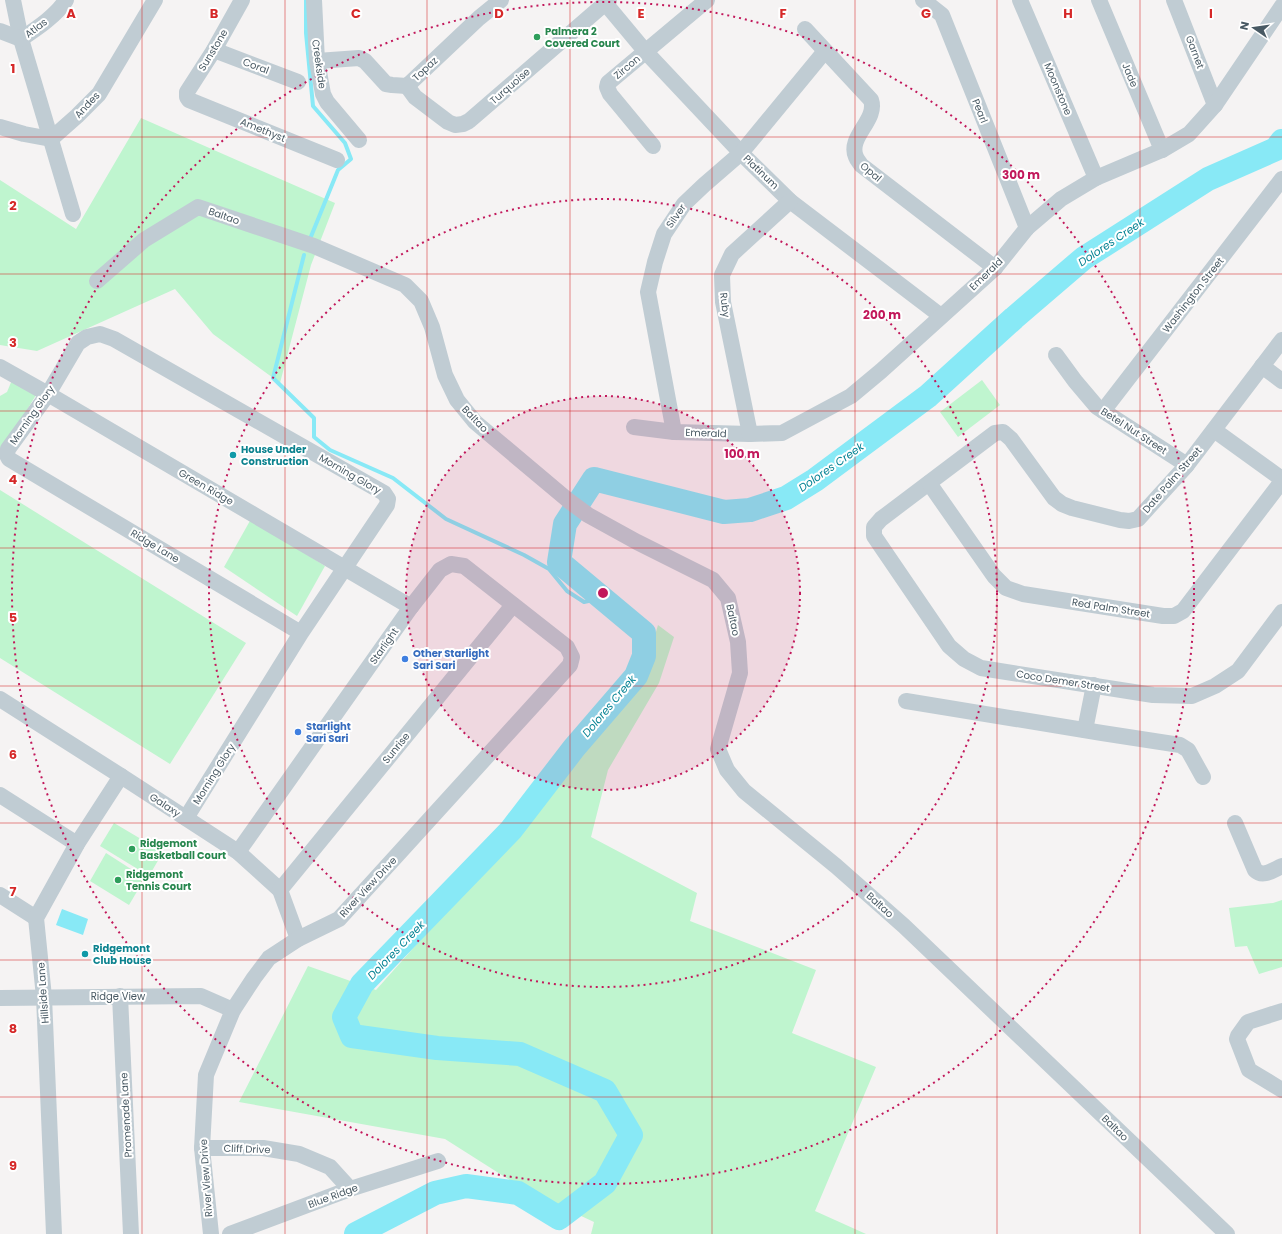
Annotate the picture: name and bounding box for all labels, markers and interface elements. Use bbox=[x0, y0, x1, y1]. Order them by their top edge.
text: A bbox=[66, 4, 76, 23]
text: B bbox=[210, 4, 219, 23]
text: C bbox=[351, 4, 361, 23]
text: D bbox=[494, 4, 504, 23]
text: E bbox=[637, 4, 645, 23]
text: F bbox=[779, 4, 787, 23]
text: G bbox=[921, 4, 931, 23]
text: H bbox=[1063, 4, 1073, 23]
text: I bbox=[1209, 4, 1213, 23]
north arrow bbox=[1234, 8, 1274, 48]
street label: Atlas bbox=[22, 15, 50, 41]
text: N bbox=[1236, 20, 1253, 32]
place label: Palmera 2 Covered Court bbox=[545, 24, 620, 51]
street label: Sunstone bbox=[195, 26, 231, 74]
marker: Palmera 2 Covered Court bbox=[532, 32, 542, 42]
street label: Garnet bbox=[1182, 33, 1208, 71]
street label: Creekside bbox=[308, 38, 330, 90]
street label: Zircon bbox=[611, 51, 643, 83]
street label: Topaz bbox=[409, 53, 441, 85]
street label: Coral bbox=[241, 54, 271, 78]
text: 1 bbox=[11, 59, 15, 78]
street label: Moonstone bbox=[1040, 60, 1076, 118]
street label: Jade bbox=[1118, 61, 1142, 89]
street label: Turquoise bbox=[487, 64, 533, 108]
street label: Andes bbox=[71, 88, 103, 122]
street label: Pearl bbox=[968, 97, 992, 125]
street label: Amethyst bbox=[238, 114, 288, 146]
street label: Platinum bbox=[740, 151, 782, 193]
street label: Opal bbox=[857, 159, 885, 185]
text: 300 m bbox=[1002, 166, 1040, 183]
text: 2 bbox=[9, 196, 17, 215]
street label: Silver bbox=[662, 201, 690, 231]
street label: Baltao bbox=[206, 204, 242, 228]
water label: Dolores Creek bbox=[1075, 213, 1148, 270]
street label: Emerald bbox=[966, 254, 1006, 294]
street label: Washington Street bbox=[1159, 254, 1227, 336]
street label: Ruby bbox=[716, 292, 734, 319]
text: 200 m bbox=[863, 306, 901, 323]
text: 3 bbox=[9, 333, 17, 352]
street label: Morning Glory bbox=[6, 382, 58, 448]
street label: Baltao bbox=[458, 402, 492, 436]
street label: Betel Nut Street bbox=[1098, 404, 1170, 458]
street label: Emerald bbox=[685, 425, 727, 441]
water label: Dolores Creek bbox=[795, 438, 868, 495]
place label: House Under Construction bbox=[241, 442, 309, 469]
street label: Date Palm Street bbox=[1139, 443, 1205, 516]
text: 100 m bbox=[724, 445, 760, 462]
marker: House Under Construction bbox=[228, 450, 238, 460]
street label: Morning Glory bbox=[316, 450, 384, 498]
street label: Green Ridge bbox=[176, 465, 236, 509]
text: 4 bbox=[9, 470, 18, 489]
street label: Ridge Lane bbox=[128, 526, 182, 566]
centre of rings bbox=[596, 586, 610, 600]
street label: Red Palm Street bbox=[1071, 594, 1152, 622]
street label: Baltao bbox=[722, 603, 744, 637]
text: 5 bbox=[9, 608, 17, 627]
street label: Starlight bbox=[366, 624, 402, 667]
place label: Other Starlight Sari Sari bbox=[413, 646, 489, 673]
marker: Other Starlight Sari Sari bbox=[400, 654, 410, 664]
street label: Coco Demer Street bbox=[1015, 666, 1111, 696]
water label: Dolores Creek bbox=[578, 671, 641, 740]
place label: Starlight Sari Sari bbox=[306, 719, 351, 746]
marker: Starlight Sari Sari bbox=[293, 727, 303, 737]
street label: Sunrise bbox=[379, 729, 413, 767]
street label: Morning Glory bbox=[189, 740, 239, 807]
text: 6 bbox=[9, 745, 17, 764]
street label: Galaxy bbox=[147, 789, 184, 821]
place label: Ridgemont Basketball Court bbox=[140, 836, 226, 863]
marker: Ridgemont Basketball Court bbox=[127, 844, 137, 854]
street label: River View Drive bbox=[336, 853, 400, 921]
place label: Ridgemont Tennis Court bbox=[126, 867, 191, 894]
marker: Ridgemont Tennis Court bbox=[113, 875, 123, 885]
text: 7 bbox=[10, 882, 17, 901]
street label: Baltao bbox=[863, 889, 897, 921]
water label: Dolores Creek bbox=[364, 916, 429, 983]
place label: Ridgemont Club House bbox=[93, 941, 151, 968]
marker: Ridgemont Club House bbox=[80, 949, 90, 959]
street label: Hillside Lane bbox=[33, 962, 53, 1024]
street label: Ridge View bbox=[91, 989, 146, 1004]
text: 8 bbox=[9, 1019, 17, 1038]
street label: Promenade Lane bbox=[116, 1072, 136, 1158]
street label: Baltao bbox=[1098, 1111, 1132, 1145]
street label: River View Drive bbox=[196, 1139, 216, 1217]
street label: Cliff Drive bbox=[223, 1141, 271, 1157]
text: 9 bbox=[9, 1156, 17, 1175]
street label: Blue Ridge bbox=[306, 1180, 360, 1212]

